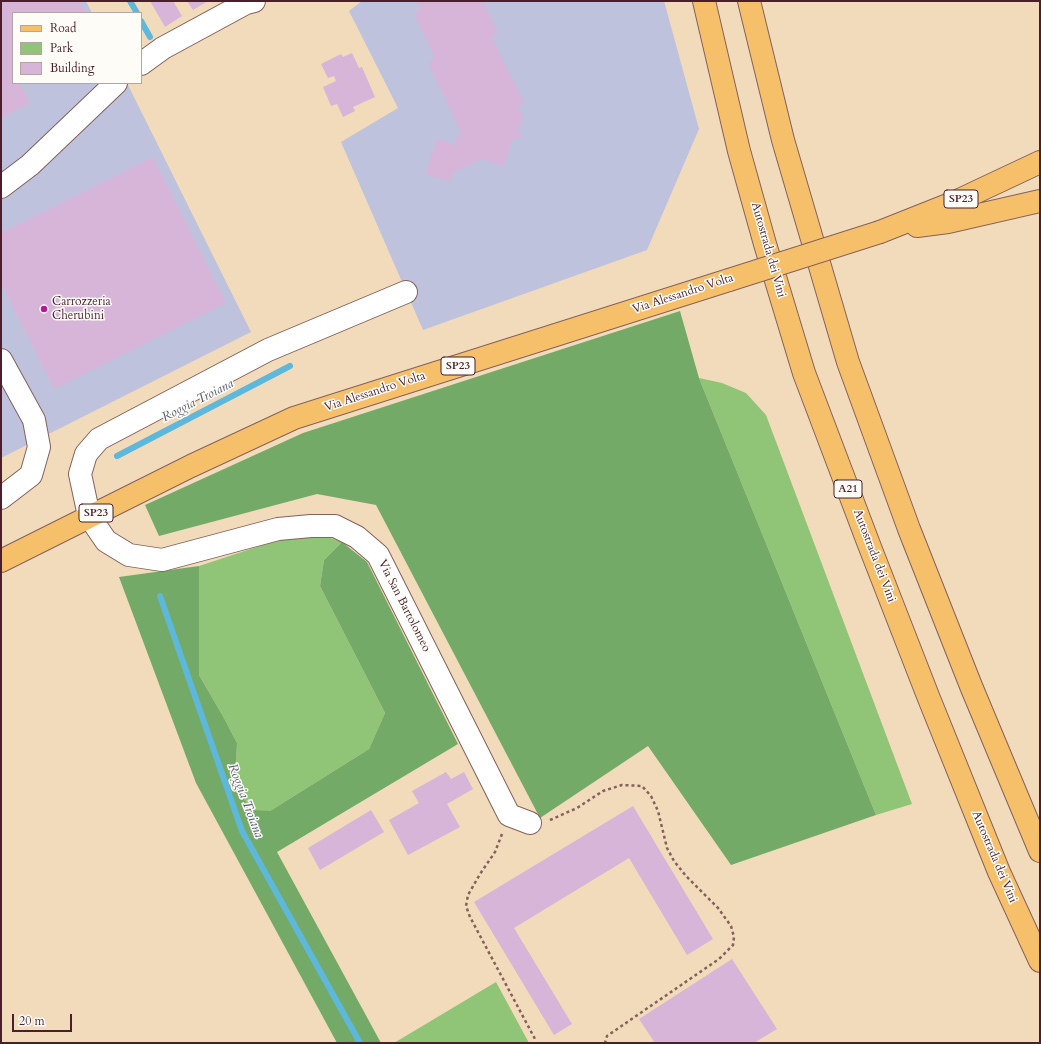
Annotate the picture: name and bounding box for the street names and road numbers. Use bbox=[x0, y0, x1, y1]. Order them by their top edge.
road number: SP23 bbox=[944, 190, 978, 208]
street label: Autostrada dei Vini bbox=[748, 201, 788, 299]
street label: Via Alessandro Volta bbox=[631, 271, 735, 317]
road number: SP23 bbox=[441, 357, 475, 375]
street label: Via Alessandro Volta bbox=[323, 369, 427, 415]
road number: A21 bbox=[834, 480, 862, 498]
road number: SP23 bbox=[79, 504, 113, 522]
street label: Autostrada dei Vini bbox=[850, 507, 898, 605]
street label: Via San Bartolomeo bbox=[375, 558, 433, 654]
street label: Autostrada dei Vini bbox=[968, 809, 1020, 905]

